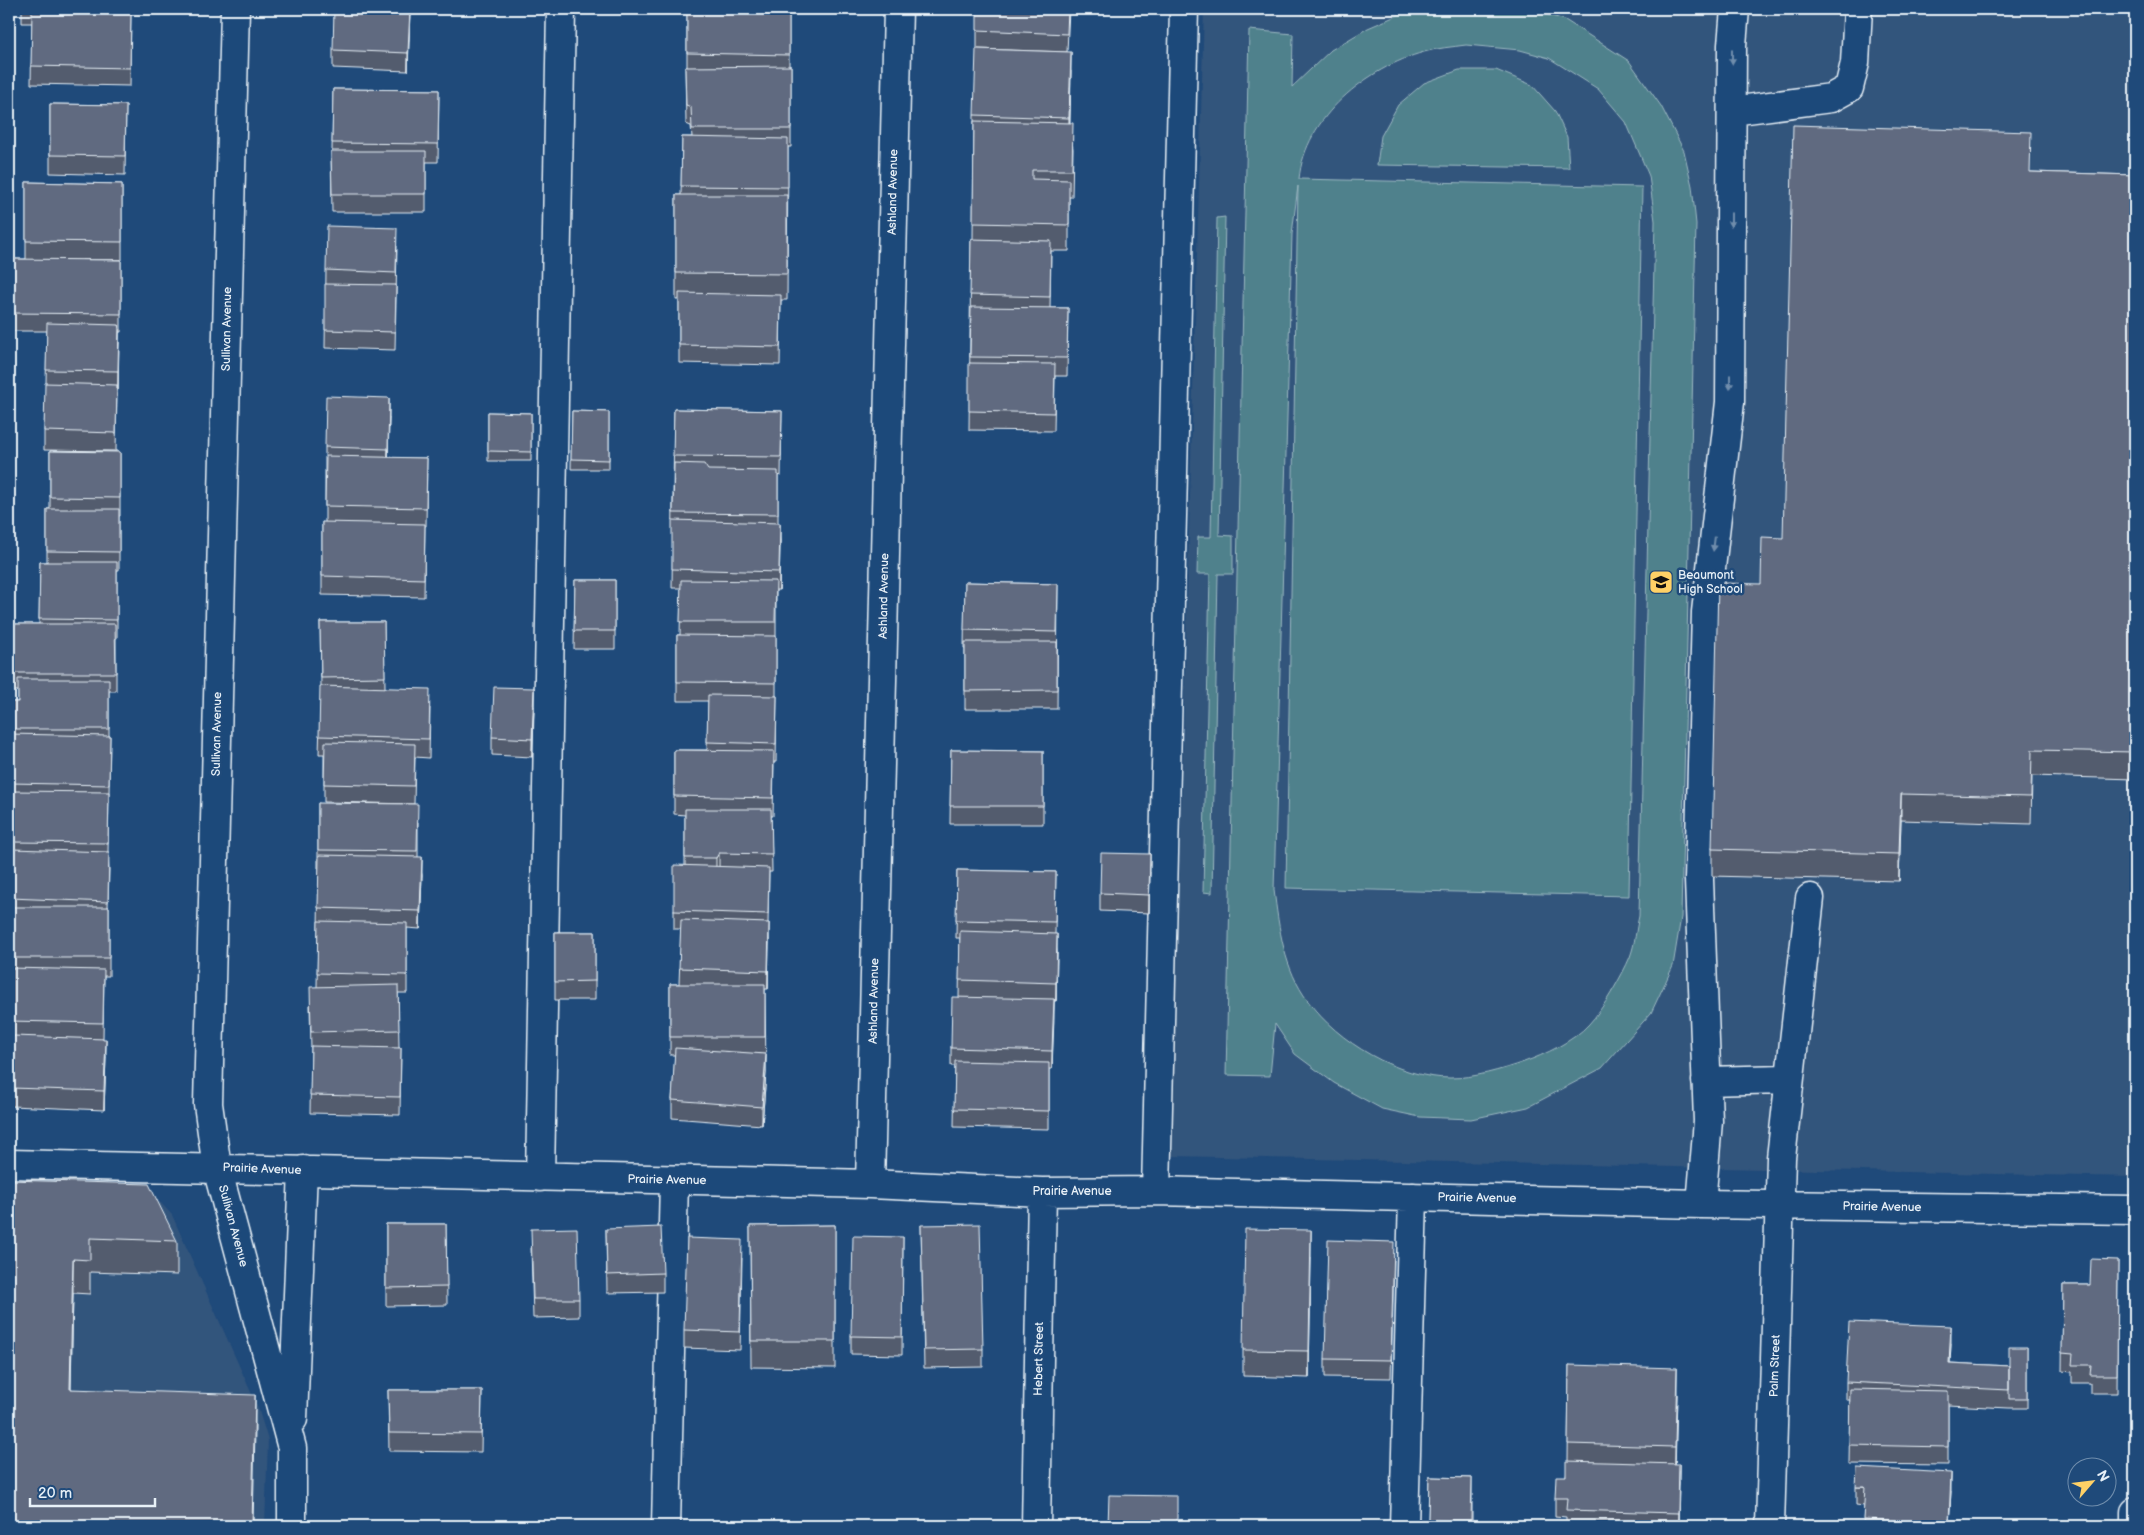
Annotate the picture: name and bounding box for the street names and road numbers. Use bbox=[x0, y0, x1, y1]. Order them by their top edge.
street label: Ashland Avenue bbox=[885, 149, 901, 235]
street label: Sullivan Avenue bbox=[219, 287, 235, 371]
street label: Ashland Avenue bbox=[876, 553, 892, 639]
street label: Sullivan Avenue bbox=[209, 692, 225, 776]
street label: Ashland Avenue bbox=[866, 958, 882, 1044]
street label: Prairie Avenue bbox=[222, 1160, 302, 1178]
street label: Prairie Avenue bbox=[627, 1172, 707, 1188]
street label: Sullivan Avenue bbox=[215, 1183, 251, 1269]
street label: Prairie Avenue bbox=[1032, 1184, 1112, 1199]
street label: Prairie Avenue bbox=[1437, 1190, 1517, 1206]
street label: Prairie Avenue bbox=[1842, 1199, 1922, 1215]
street label: Hebert Street bbox=[1031, 1322, 1047, 1396]
street label: Palm Street bbox=[1766, 1334, 1784, 1397]

